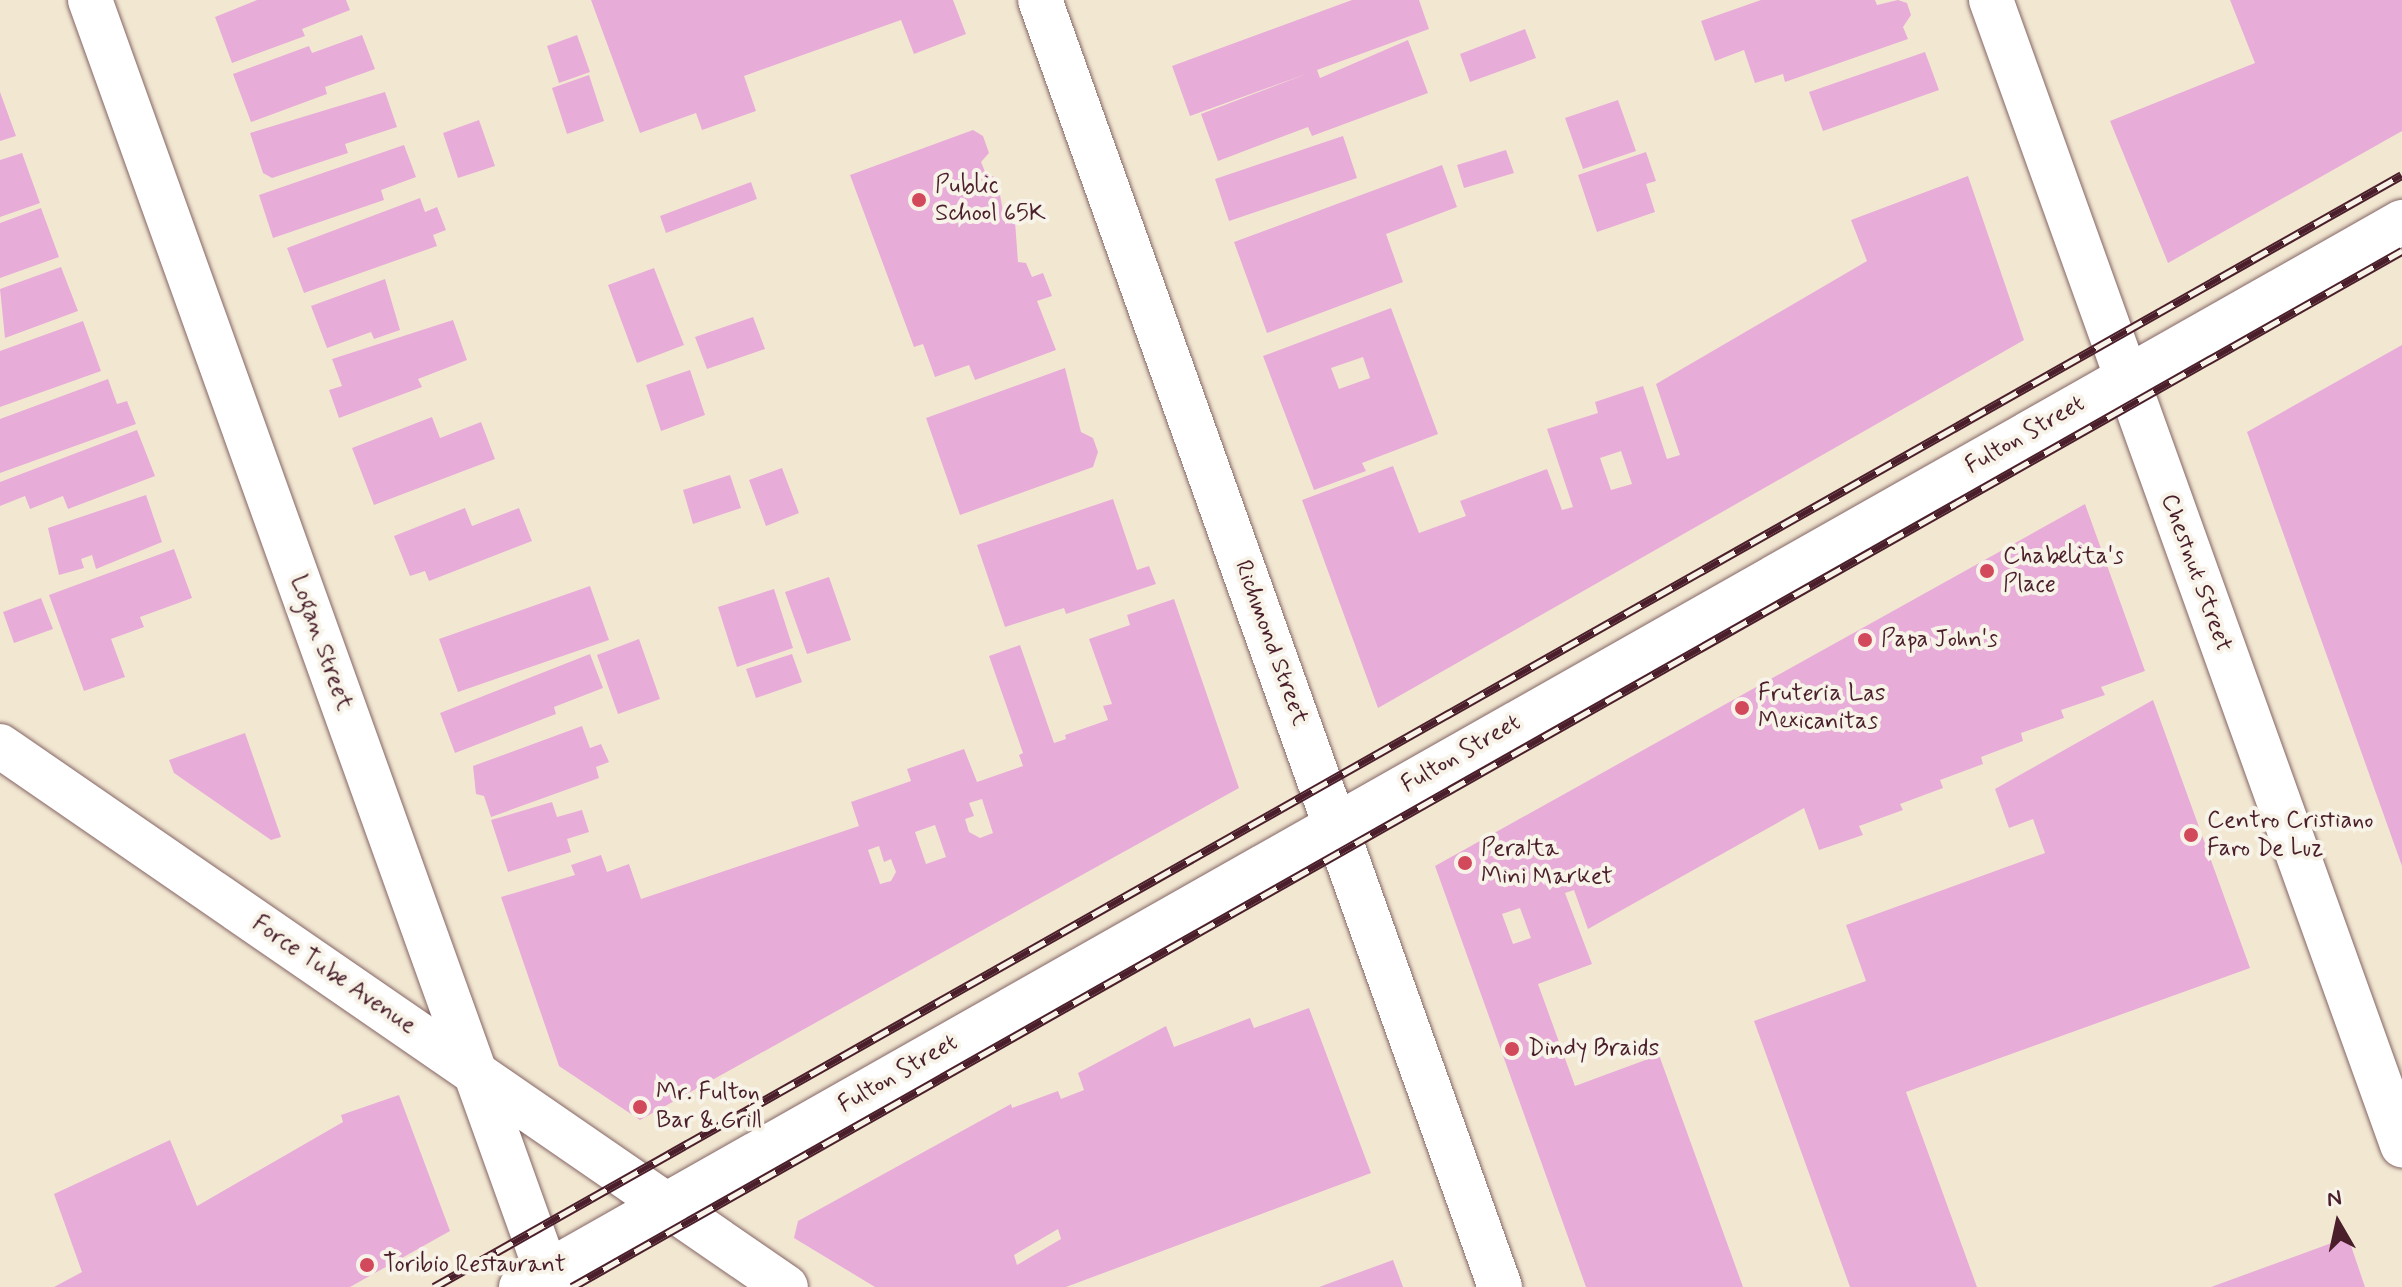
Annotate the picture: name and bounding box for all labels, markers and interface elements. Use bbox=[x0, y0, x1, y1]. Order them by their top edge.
place label: Public School 65K bbox=[935, 172, 1046, 228]
marker: Public School 65K bbox=[910, 191, 928, 209]
street label: Fulton Street bbox=[1959, 388, 2091, 482]
street label: Chestnut Street bbox=[2154, 491, 2238, 655]
place label: Chabelita's Place bbox=[2003, 543, 2124, 599]
street label: Richmond Street bbox=[1228, 557, 1314, 729]
marker: Chabelita's Place bbox=[1978, 562, 1996, 580]
street label: Logan Street bbox=[283, 571, 359, 715]
place label: Papa John's bbox=[1881, 626, 2004, 654]
marker: Papa John's bbox=[1856, 631, 1874, 649]
place label: Fruteria Las Mexicanitas bbox=[1758, 680, 1886, 736]
marker: Fruteria Las Mexicanitas bbox=[1733, 699, 1751, 717]
street label: Fulton Street bbox=[1395, 707, 1527, 801]
place label: Centro Cristiano Faro De Luz bbox=[2207, 807, 2373, 863]
marker: Centro Cristiano Faro De Luz bbox=[2182, 826, 2200, 844]
place label: Peralta Mini Market bbox=[1481, 835, 1613, 891]
marker: Peralta Mini Market bbox=[1456, 854, 1474, 872]
street label: Force Tube Avenue bbox=[249, 911, 419, 1039]
street label: Fulton Street bbox=[832, 1027, 964, 1121]
place label: Dindy Braids bbox=[1528, 1035, 1660, 1063]
marker: Dindy Braids bbox=[1503, 1040, 1521, 1058]
place label: Mr. Fulton Bar & Grill bbox=[656, 1079, 762, 1135]
marker: Mr. Fulton Bar & Grill bbox=[631, 1098, 649, 1116]
north arrow bbox=[2298, 1183, 2378, 1263]
text: N bbox=[2325, 1184, 2344, 1214]
place label: Toribio Restaurant bbox=[383, 1251, 567, 1279]
marker: Toribio Restaurant bbox=[358, 1256, 376, 1274]

